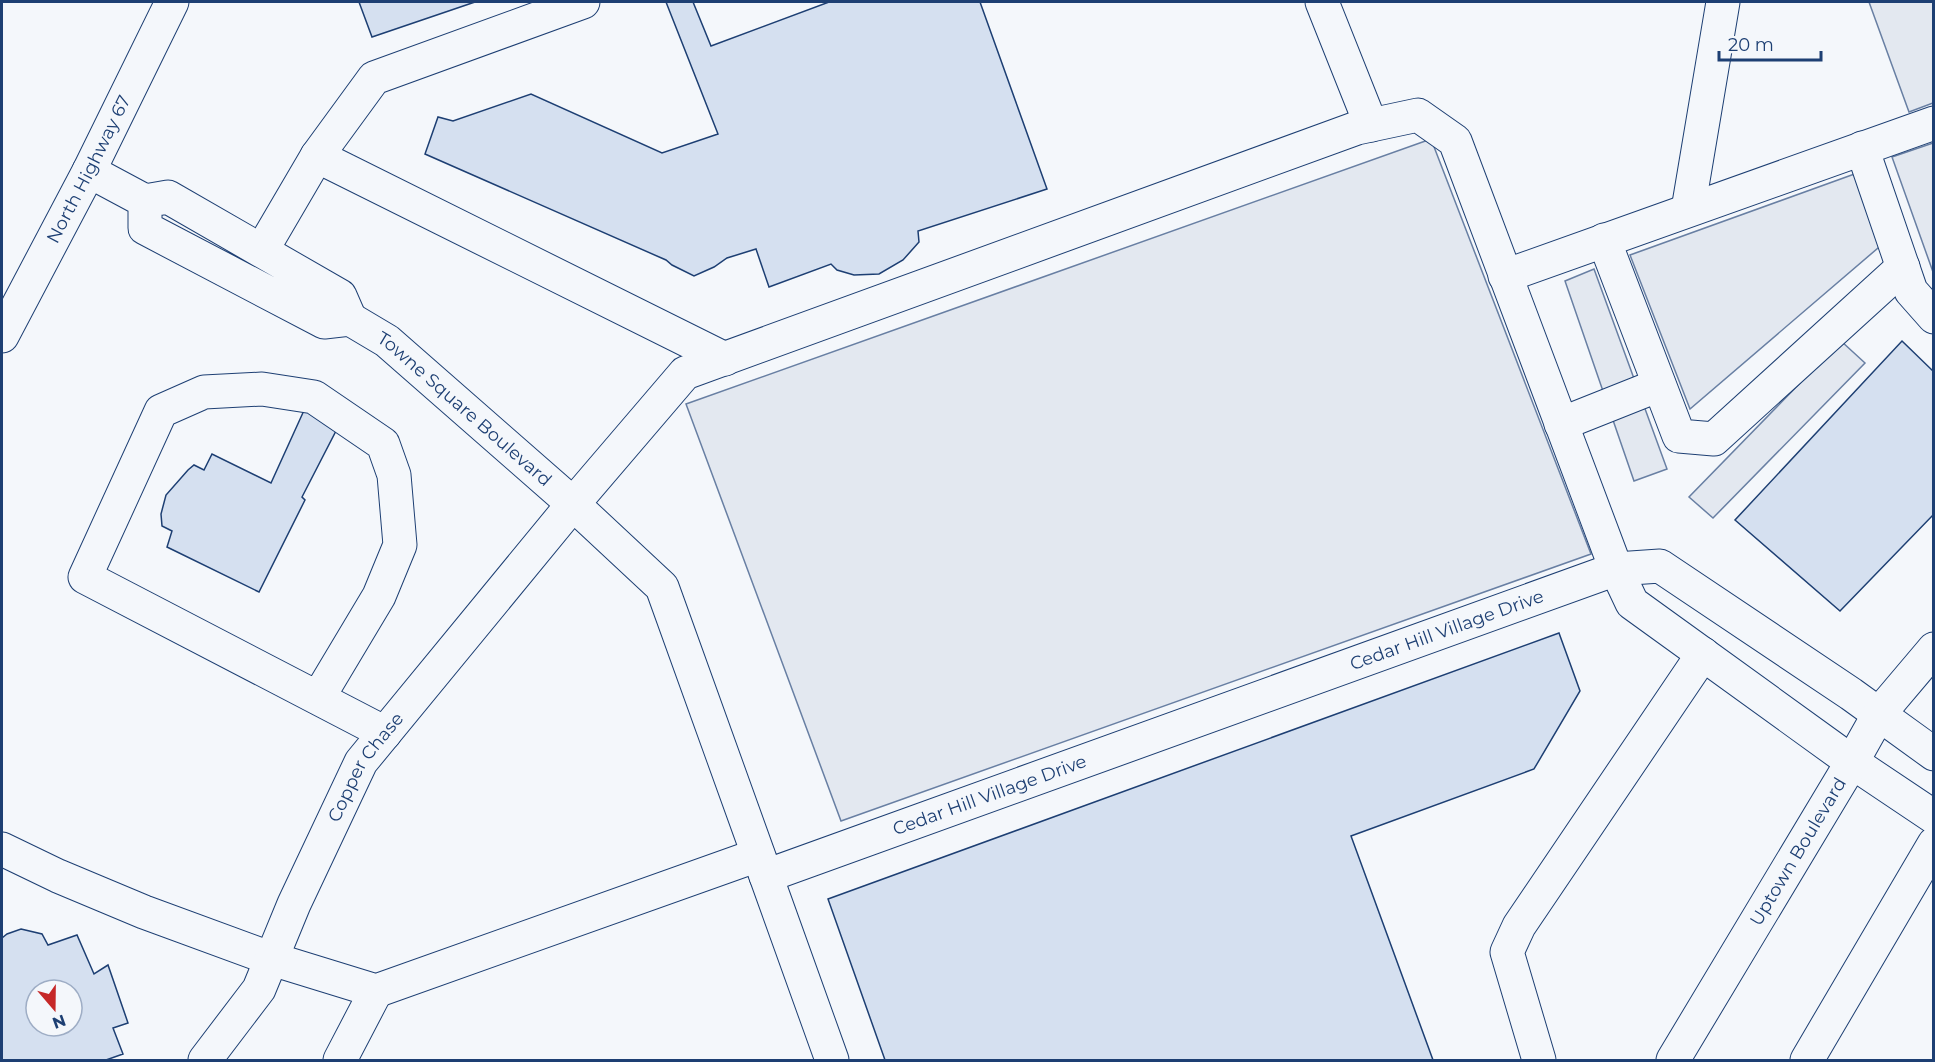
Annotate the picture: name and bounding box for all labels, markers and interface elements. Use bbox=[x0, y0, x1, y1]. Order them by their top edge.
scale bar bbox=[1719, 24, 1821, 62]
text: 20 m bbox=[1728, 34, 1774, 56]
street label: North Highway 67 bbox=[42, 92, 135, 247]
street label: Towne Square Boulevard bbox=[373, 327, 556, 491]
street label: Cedar Hill Village Drive bbox=[1347, 585, 1547, 675]
street label: Copper Chase bbox=[323, 708, 408, 826]
street label: Cedar Hill Village Drive bbox=[890, 750, 1090, 840]
street label: Uptown Boulevard bbox=[1745, 774, 1851, 930]
north arrow bbox=[24, 978, 84, 1038]
text: N bbox=[50, 1010, 68, 1033]

